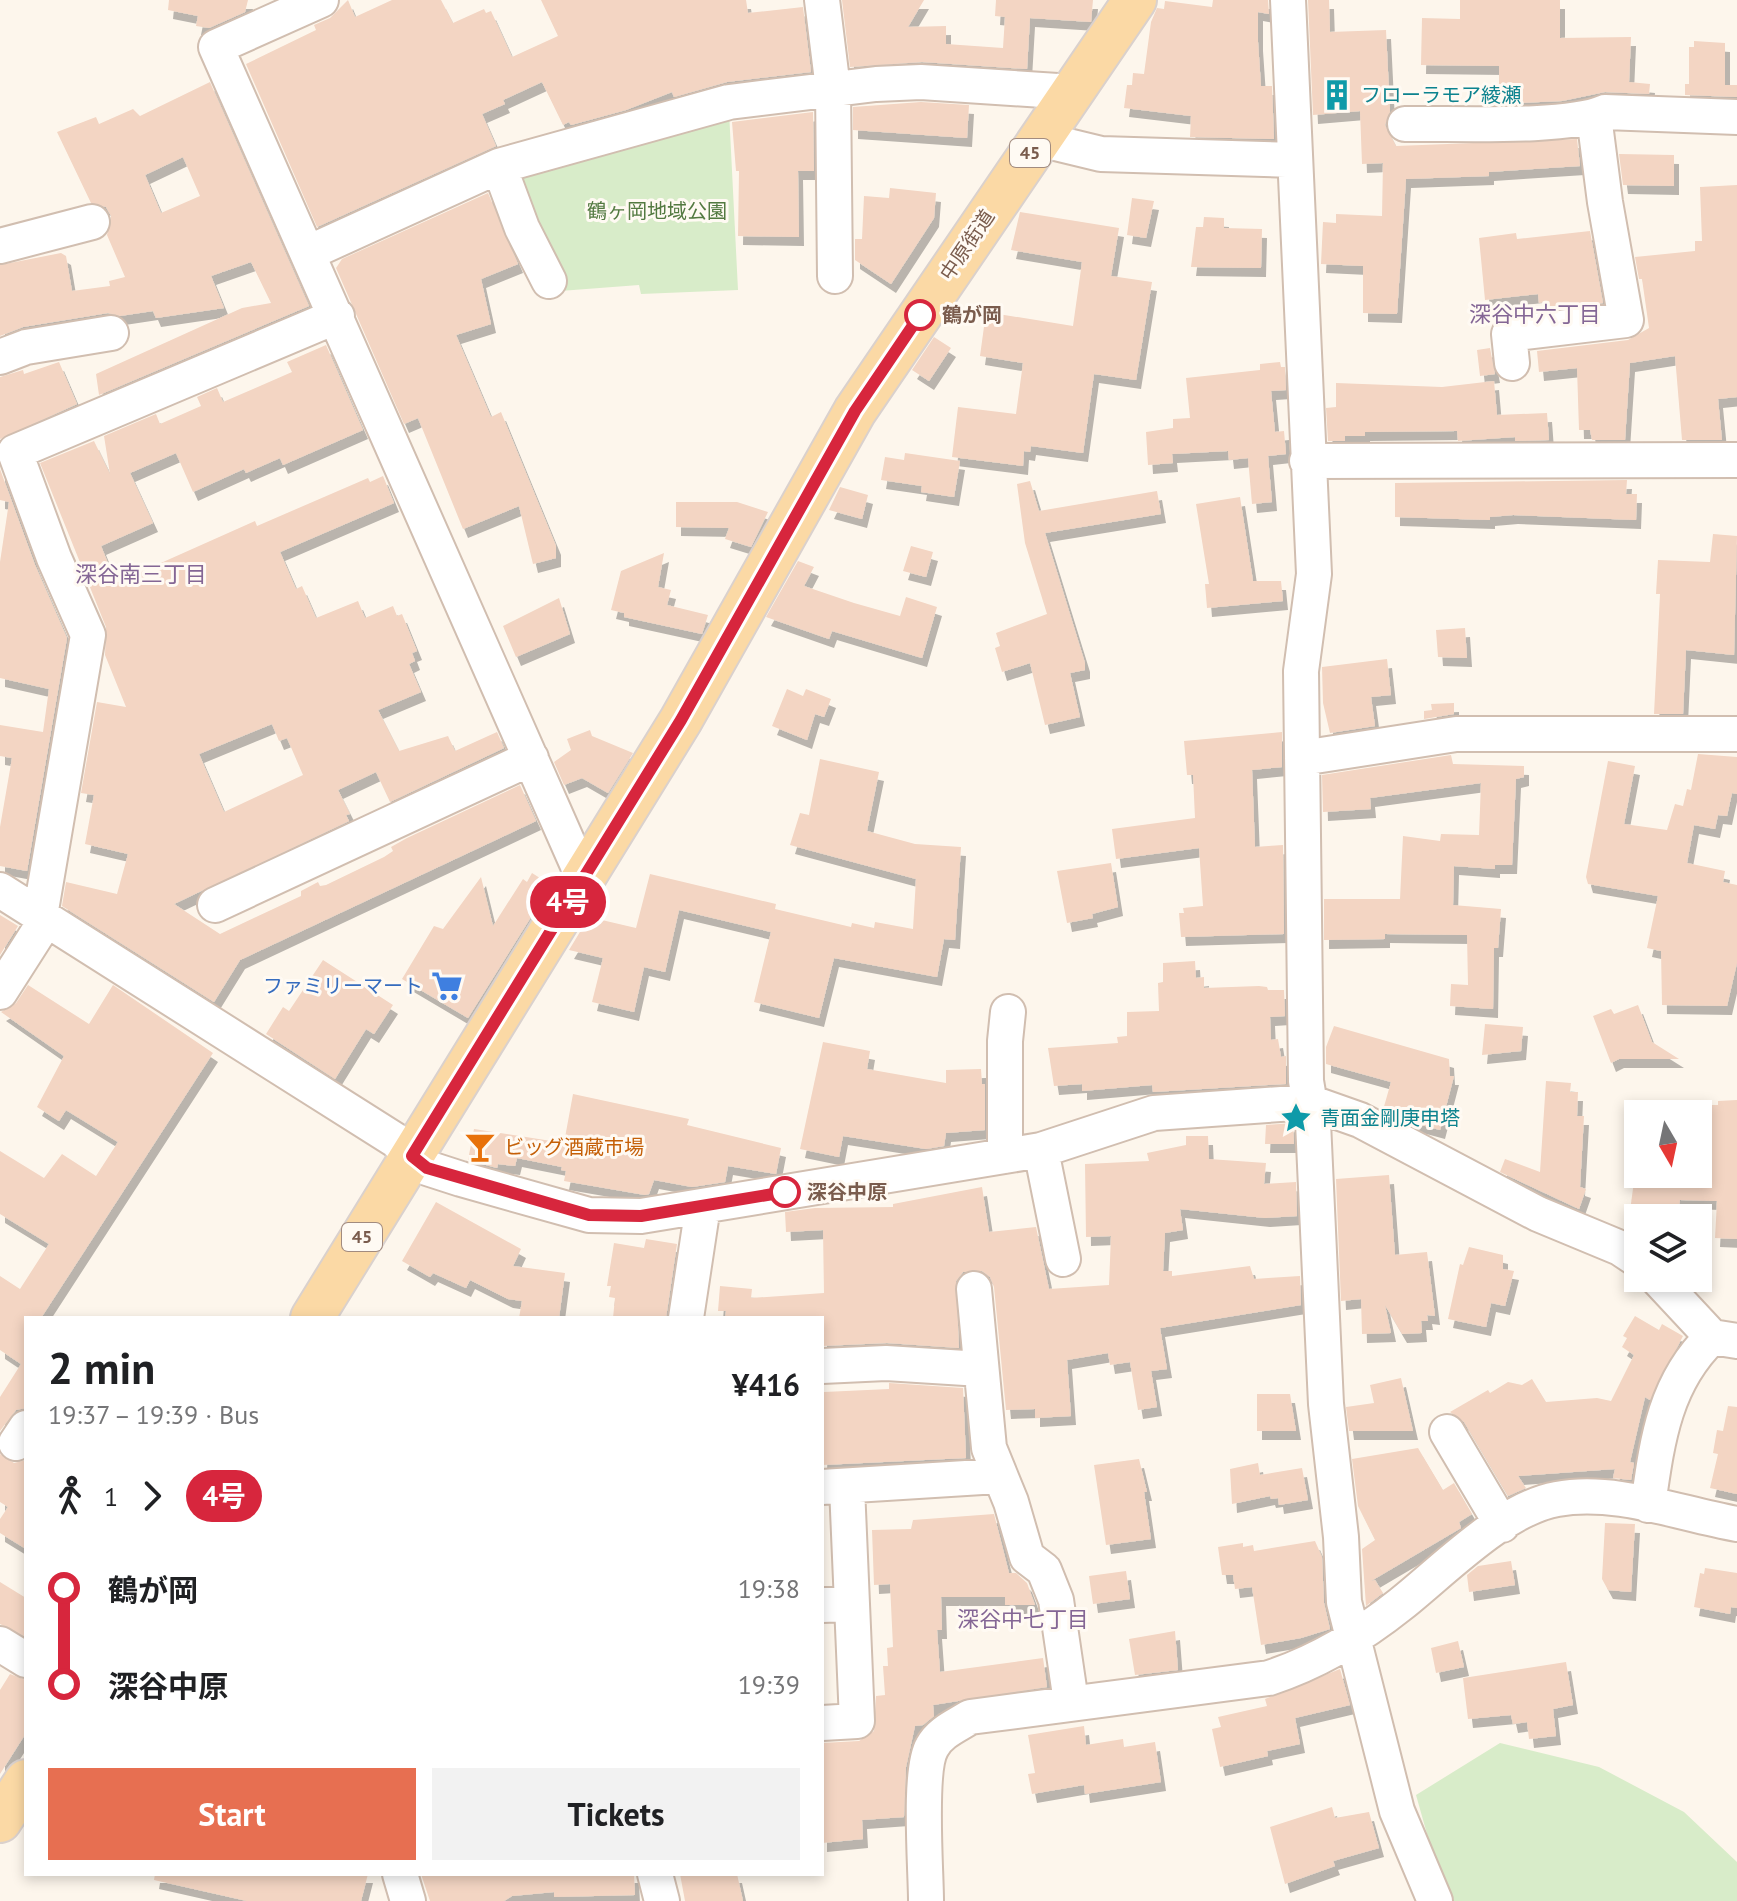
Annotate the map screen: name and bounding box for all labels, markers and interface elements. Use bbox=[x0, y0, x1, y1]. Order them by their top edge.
building icon: フローラモア綾瀬 bbox=[1320, 78, 1354, 112]
place label: フローラモア綾瀬 bbox=[1361, 82, 1521, 108]
road number: 45 bbox=[1010, 139, 1050, 167]
park label: 鶴ヶ岡地域公園 bbox=[587, 198, 727, 224]
street label: 中原街道 bbox=[934, 205, 1000, 285]
marker: 鶴が岡 bbox=[905, 300, 935, 330]
district label: 深谷中六丁目 bbox=[1469, 300, 1601, 328]
place label: 鶴が岡 bbox=[942, 302, 1002, 328]
district label: 深谷南三丁目 bbox=[75, 560, 207, 588]
line badge: 4号 bbox=[532, 876, 604, 928]
text: 4号 bbox=[546, 883, 590, 920]
supermarket icon: ファミリーマート bbox=[430, 969, 464, 1003]
place label: ファミリーマート bbox=[263, 973, 423, 999]
north arrow bbox=[1624, 1100, 1712, 1188]
map controls bbox=[1624, 1100, 1712, 1292]
place icon: 青面金剛庚申塔 bbox=[1279, 1101, 1313, 1135]
place label: 青面金剛庚申塔 bbox=[1320, 1105, 1460, 1131]
bar icon: ビッグ酒蔵市場 bbox=[463, 1130, 497, 1164]
place label: ビッグ酒蔵市場 bbox=[504, 1134, 644, 1160]
marker: 深谷中原 bbox=[770, 1177, 800, 1207]
place label: 深谷中原 bbox=[807, 1179, 887, 1205]
button: layers bbox=[1624, 1204, 1712, 1292]
road number: 45 bbox=[342, 1223, 382, 1251]
text: 2 min bbox=[48, 1339, 155, 1396]
text: ¥416 bbox=[732, 1365, 800, 1404]
text: 19:37 – 19:39 · Bus bbox=[48, 1398, 259, 1431]
icon: walk bbox=[48, 1474, 92, 1518]
icon: forward bbox=[130, 1474, 174, 1518]
text: 4号 bbox=[202, 1477, 246, 1514]
text: 1 bbox=[104, 1480, 118, 1513]
text: 鶴が岡 bbox=[108, 1570, 198, 1609]
text: 19:38 bbox=[738, 1572, 800, 1605]
district label: 深谷中七丁目 bbox=[957, 1605, 1089, 1633]
text: 深谷中原 bbox=[108, 1666, 228, 1705]
text: 19:39 bbox=[738, 1668, 800, 1701]
button: Start bbox=[48, 1768, 416, 1860]
button: Tickets bbox=[432, 1768, 800, 1860]

